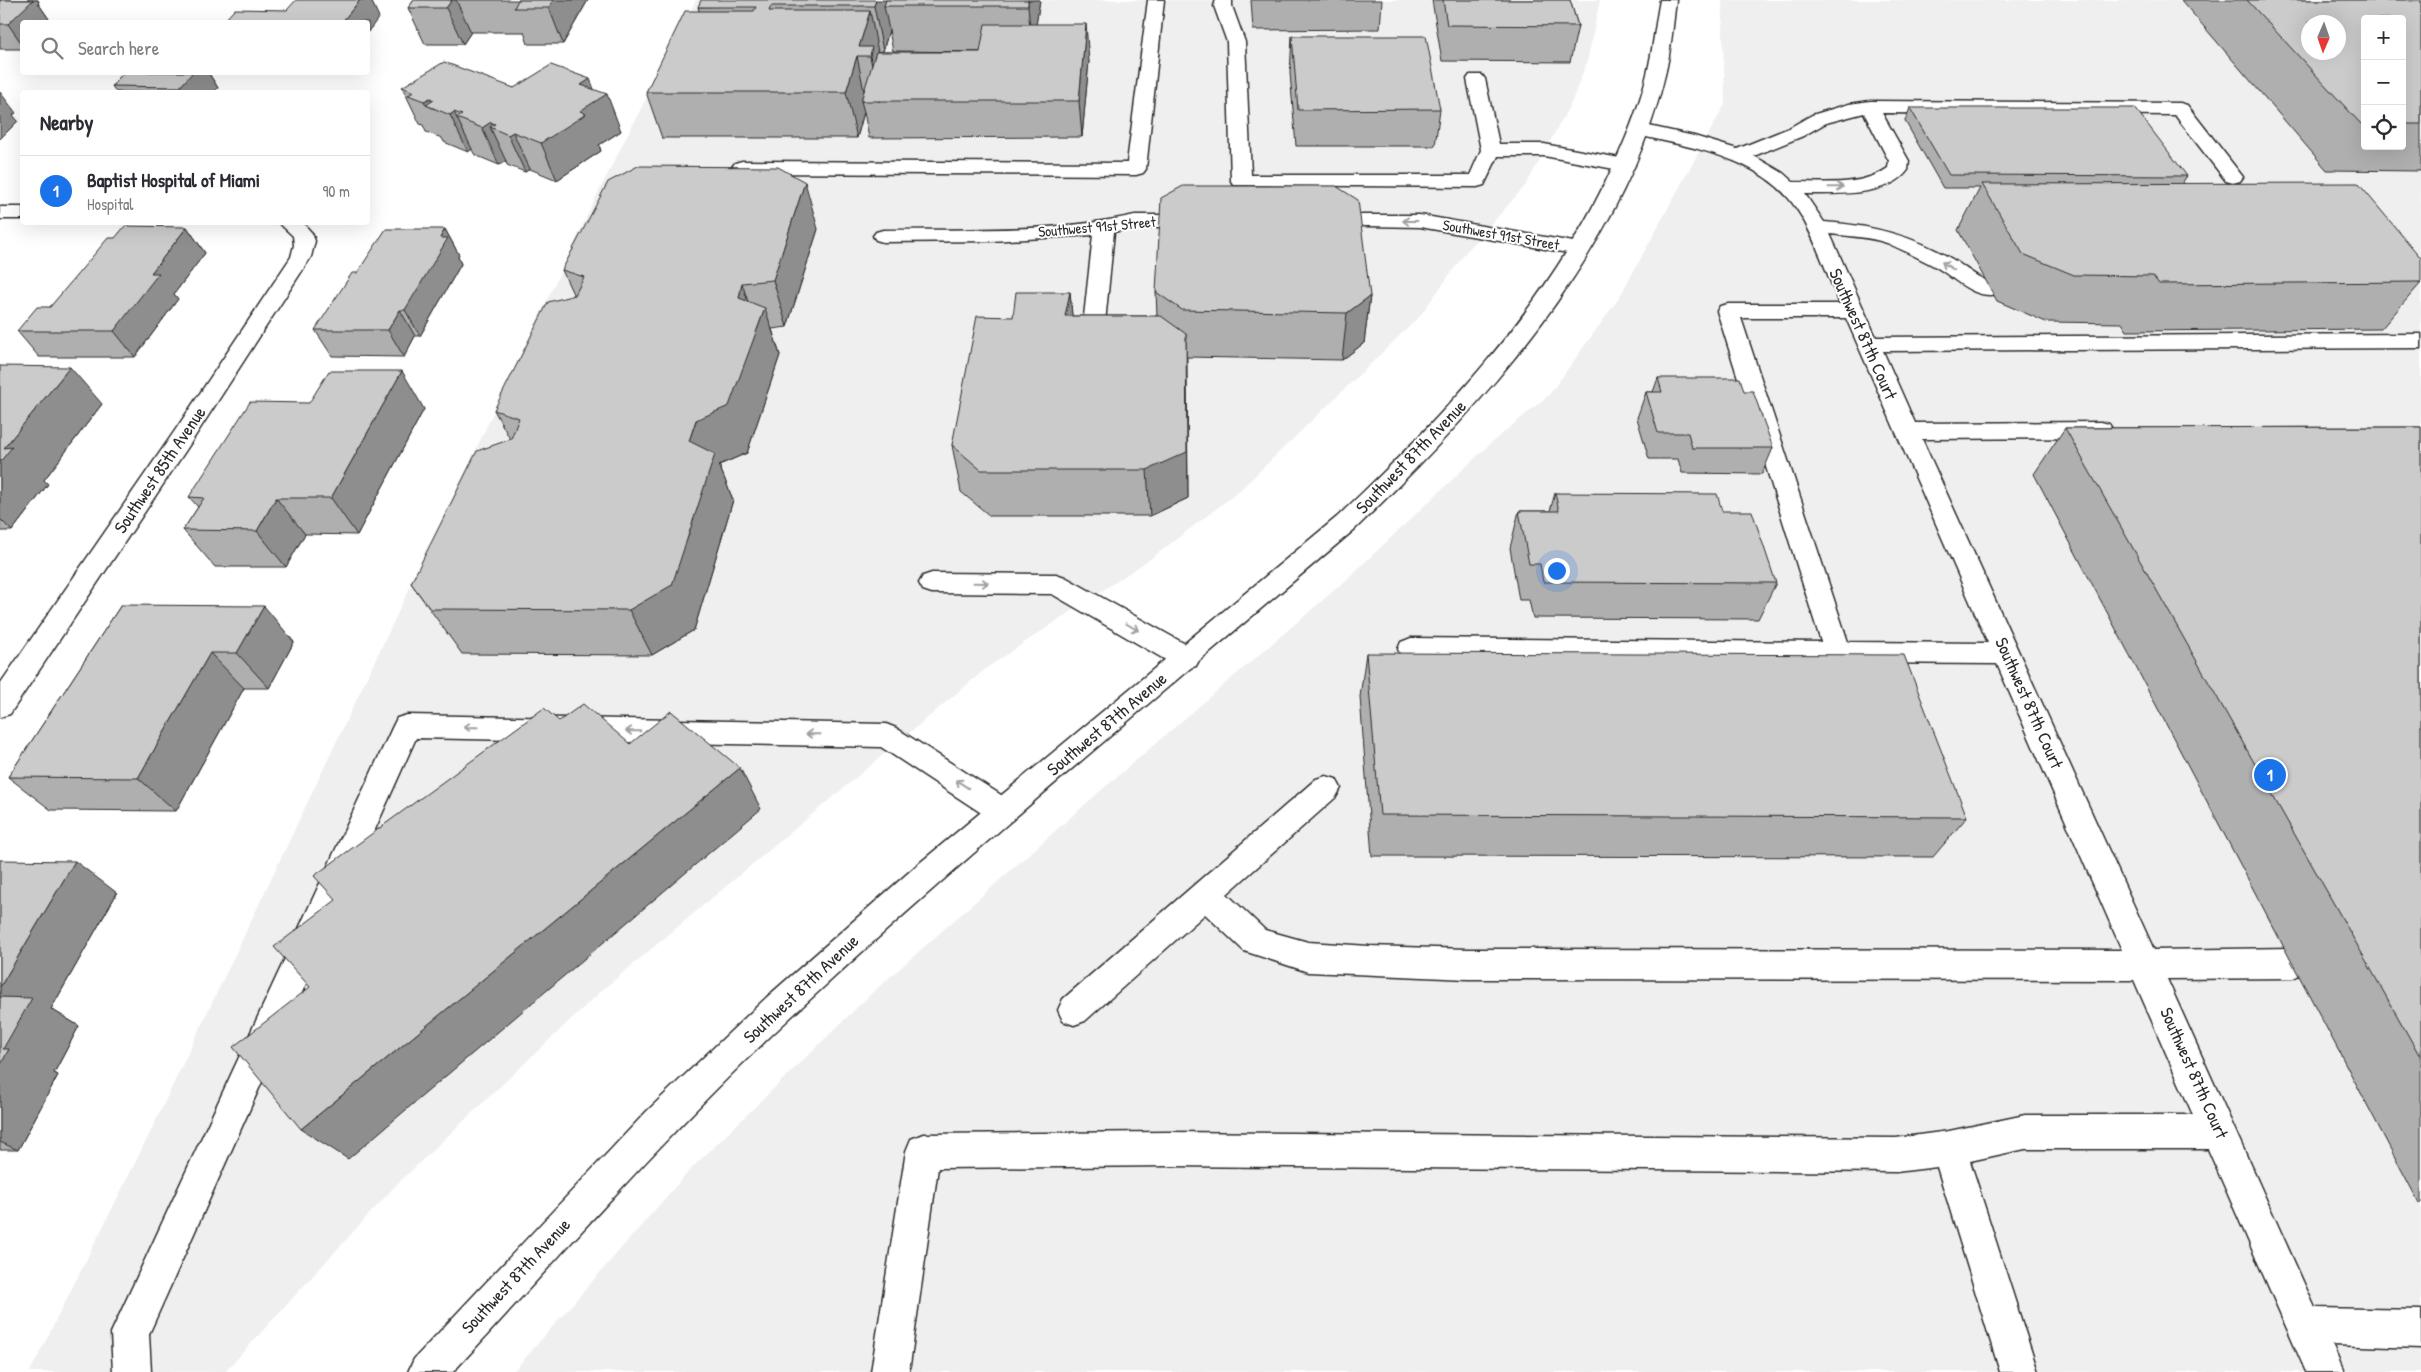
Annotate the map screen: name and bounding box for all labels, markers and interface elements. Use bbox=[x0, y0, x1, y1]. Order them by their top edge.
north arrow bbox=[2301, 15, 2346, 60]
map controls bbox=[2361, 15, 2406, 150]
button: + bbox=[2361, 15, 2406, 60]
search box bbox=[20, 20, 370, 75]
icon: search bbox=[38, 34, 66, 62]
text: Search here bbox=[78, 35, 159, 61]
button: − bbox=[2361, 60, 2406, 105]
button: locate bbox=[2361, 105, 2406, 150]
text: Nearby bbox=[40, 108, 93, 137]
text: Baptist Hospital of Miami bbox=[87, 167, 260, 193]
text: 1 bbox=[53, 180, 59, 202]
text: 90 m bbox=[322, 180, 350, 202]
one-way arrow bbox=[1828, 182, 1844, 191]
text: Hospital bbox=[87, 193, 134, 215]
street label: Southwest 91st Street bbox=[1037, 211, 1157, 242]
street label: Southwest 91st Street bbox=[1441, 214, 1562, 255]
one-way arrow bbox=[1402, 216, 1418, 226]
one-way arrow bbox=[1941, 260, 1955, 271]
street label: Southwest 87th Court bbox=[1823, 264, 1904, 404]
street label: Southwest 87th Avenue bbox=[1350, 394, 1472, 519]
street label: Southwest 85th Avenue bbox=[108, 401, 211, 538]
your location bbox=[1544, 558, 1570, 584]
one-way arrow bbox=[972, 578, 989, 588]
one-way arrow bbox=[1124, 622, 1139, 632]
street label: Southwest 87th Court bbox=[1989, 633, 2070, 773]
street label: Southwest 87th Avenue bbox=[1041, 666, 1172, 781]
one-way arrow bbox=[463, 722, 480, 732]
one-way arrow bbox=[626, 726, 642, 735]
one-way arrow bbox=[805, 729, 822, 739]
pin: 1 bbox=[2254, 756, 2286, 794]
one-way arrow bbox=[955, 779, 969, 789]
street label: Southwest 87th Avenue bbox=[737, 929, 864, 1049]
street label: Southwest 87th Court bbox=[2154, 1003, 2235, 1143]
street label: Southwest 87th Avenue bbox=[456, 1212, 576, 1339]

